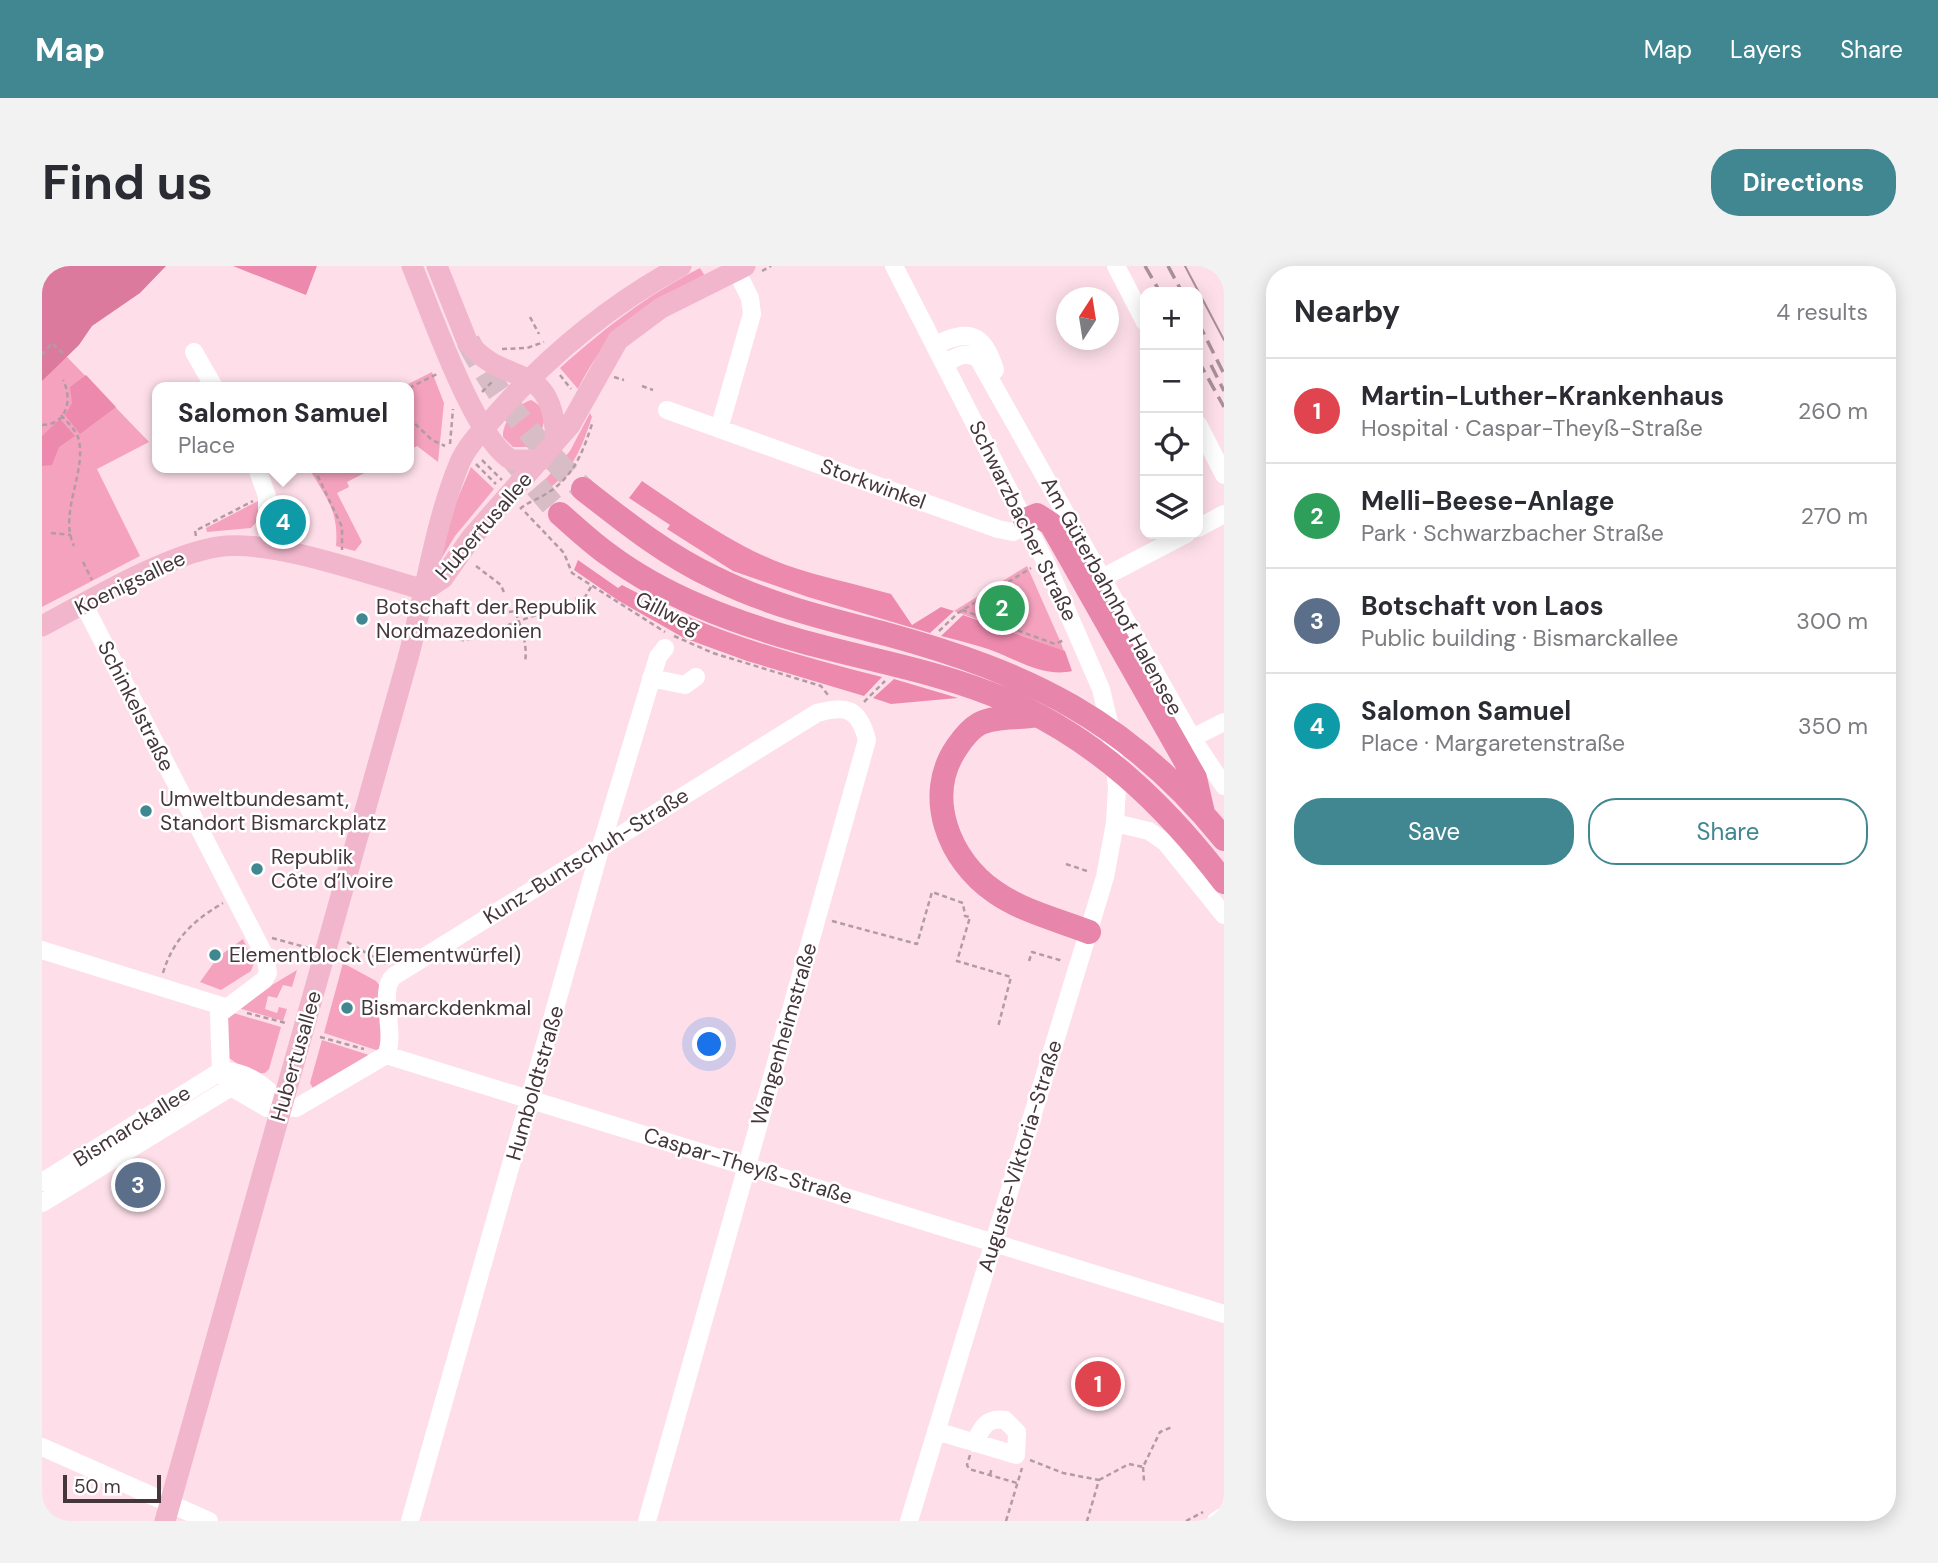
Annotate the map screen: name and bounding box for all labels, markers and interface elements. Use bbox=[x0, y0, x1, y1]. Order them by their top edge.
text: Map bbox=[35, 28, 105, 71]
text: Map bbox=[1644, 34, 1692, 65]
text: Layers bbox=[1730, 34, 1802, 65]
text: Share bbox=[1840, 34, 1903, 65]
button: Directions bbox=[1711, 149, 1896, 216]
text: Find us bbox=[42, 150, 213, 214]
north arrow bbox=[1056, 287, 1119, 350]
map controls bbox=[1140, 287, 1203, 539]
button: + bbox=[1140, 287, 1203, 350]
text: Nearby bbox=[1294, 292, 1400, 331]
text: 4 results bbox=[1776, 297, 1868, 327]
button: − bbox=[1140, 350, 1203, 413]
text: Martin-Luther-Krankenhaus bbox=[1361, 379, 1724, 413]
popup bbox=[152, 382, 414, 473]
text: Salomon Samuel bbox=[178, 396, 388, 430]
text: 1 bbox=[1313, 396, 1321, 426]
text: 260 m bbox=[1798, 396, 1868, 426]
button: locate bbox=[1140, 413, 1203, 476]
text: Hospital · Caspar-Theyß-Straße bbox=[1361, 413, 1703, 443]
street label: Schwarzbacher Straße bbox=[962, 416, 1084, 626]
text: Place bbox=[178, 430, 235, 460]
street label: Storkwinkel bbox=[816, 452, 930, 516]
street label: Hubertusallee bbox=[429, 466, 539, 586]
street label: Am Güterbahnhof Halensee bbox=[1035, 472, 1189, 720]
button: layers bbox=[1140, 476, 1203, 539]
text: Melli-Beese-Anlage bbox=[1361, 484, 1615, 518]
pin: 4 bbox=[260, 496, 306, 548]
text: 2 bbox=[1310, 501, 1324, 531]
text: 270 m bbox=[1801, 501, 1868, 531]
text: Park · Schwarzbacher Straße bbox=[1361, 518, 1664, 548]
street label: Koenigsallee bbox=[70, 544, 190, 622]
pin: 2 bbox=[979, 582, 1025, 634]
street label: Gillweg bbox=[631, 585, 706, 641]
text: Botschaft von Laos bbox=[1361, 589, 1604, 623]
place label: Botschaft der Republik Nordmazedonien bbox=[376, 593, 597, 645]
text: 3 bbox=[1310, 606, 1324, 636]
text: 300 m bbox=[1796, 606, 1868, 636]
marker: Botschaft der Republik Nordmazedonien bbox=[354, 611, 370, 627]
text: Public building · Bismarckallee bbox=[1361, 623, 1678, 653]
street label: Schinkelstraße bbox=[91, 636, 181, 776]
text: Salomon Samuel bbox=[1361, 694, 1571, 728]
text: 4 bbox=[1310, 711, 1324, 741]
text: 350 m bbox=[1798, 711, 1868, 741]
text: Place · Margaretenstraße bbox=[1361, 728, 1625, 758]
street label: Kunz-Buntschuh-Straße bbox=[478, 781, 694, 931]
place label: Umweltbundesamt, Standort Bismarckplatz bbox=[160, 785, 386, 837]
button: Save bbox=[1294, 798, 1574, 865]
button: Share bbox=[1588, 798, 1868, 865]
marker: Umweltbundesamt, Standort Bismarckplatz bbox=[138, 803, 154, 819]
place label: Republik Côte d’Ivoire bbox=[271, 843, 393, 895]
marker: Republik Côte d’Ivoire bbox=[249, 861, 265, 877]
street label: Wangenheimstraße bbox=[745, 939, 824, 1129]
place label: Elementblock (Elementwürfel) bbox=[229, 941, 521, 969]
marker: Elementblock (Elementwürfel) bbox=[207, 947, 223, 963]
street label: Hubertusallee bbox=[264, 987, 328, 1125]
place label: Bismarckdenkmal bbox=[361, 994, 531, 1022]
marker: Bismarckdenkmal bbox=[339, 1000, 355, 1016]
street label: Humboldtstraße bbox=[500, 1002, 570, 1164]
your location bbox=[692, 1027, 726, 1061]
street label: Auguste-Viktoria-Straße bbox=[971, 1037, 1069, 1275]
street label: Bismarckallee bbox=[68, 1079, 196, 1173]
street label: Caspar-Theyß-Straße bbox=[640, 1121, 856, 1211]
pin: 3 bbox=[115, 1159, 161, 1211]
pin: 1 bbox=[1075, 1358, 1121, 1410]
scale bar bbox=[63, 1472, 161, 1504]
text: 50 m bbox=[74, 1474, 121, 1499]

